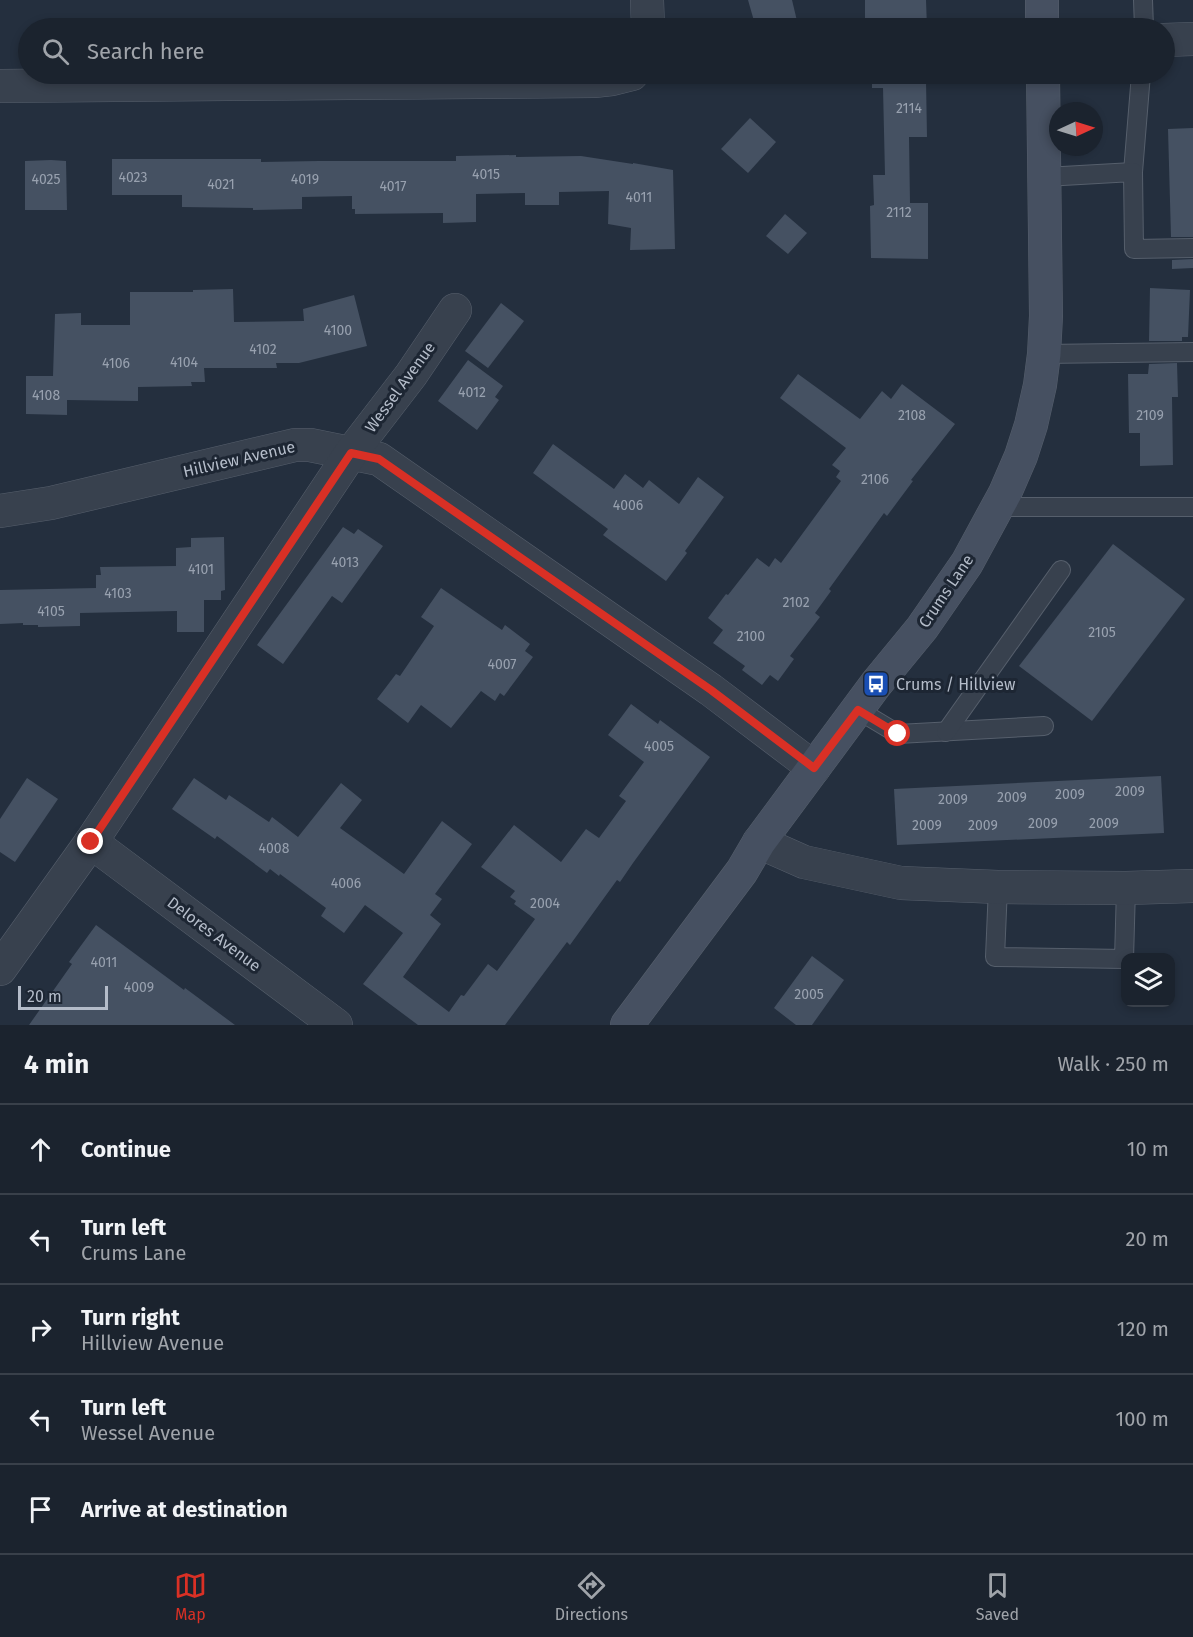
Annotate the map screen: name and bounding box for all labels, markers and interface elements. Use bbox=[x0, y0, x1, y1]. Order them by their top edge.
search box bbox=[18, 18, 1175, 84]
icon: search bbox=[39, 35, 72, 68]
text: Search here bbox=[87, 38, 205, 65]
house number: 2114 bbox=[896, 100, 923, 117]
north arrow bbox=[1049, 102, 1103, 156]
house number: 4015 bbox=[472, 166, 500, 183]
house number: 4023 bbox=[119, 169, 147, 186]
house number: 4025 bbox=[31, 171, 61, 188]
house number: 4019 bbox=[291, 171, 319, 188]
house number: 4021 bbox=[207, 176, 235, 193]
house number: 4017 bbox=[379, 178, 407, 195]
house number: 4011 bbox=[626, 189, 652, 206]
house number: 2112 bbox=[886, 204, 912, 221]
house number: 4100 bbox=[324, 322, 352, 339]
street label: Wessel Avenue bbox=[361, 338, 439, 436]
house number: 4102 bbox=[249, 341, 277, 358]
house number: 4104 bbox=[170, 354, 199, 371]
house number: 4106 bbox=[102, 355, 130, 372]
house number: 4012 bbox=[458, 384, 486, 401]
house number: 4108 bbox=[32, 387, 60, 404]
house number: 2108 bbox=[898, 407, 926, 424]
house number: 2109 bbox=[1136, 407, 1164, 424]
street label: Hillview Avenue bbox=[181, 437, 297, 481]
house number: 2106 bbox=[861, 471, 889, 488]
house number: 4006 bbox=[613, 497, 643, 514]
street label: Crums Lane bbox=[915, 551, 977, 631]
house number: 4013 bbox=[331, 554, 359, 571]
house number: 4101 bbox=[188, 561, 214, 578]
house number: 4103 bbox=[104, 585, 132, 602]
house number: 2102 bbox=[782, 594, 810, 611]
house number: 4105 bbox=[37, 603, 65, 620]
house number: 2105 bbox=[1088, 624, 1116, 641]
house number: 2100 bbox=[737, 628, 765, 645]
house number: 4007 bbox=[487, 656, 517, 673]
bus stop icon: Crums / Hillview bbox=[861, 669, 891, 699]
place label: Crums / Hillview bbox=[896, 675, 1016, 694]
route start bbox=[884, 720, 910, 746]
house number: 4005 bbox=[644, 738, 674, 755]
house number: 2009 bbox=[1115, 783, 1145, 800]
house number: 2009 bbox=[1055, 786, 1085, 803]
house number: 2009 bbox=[997, 789, 1027, 806]
house number: 2009 bbox=[938, 791, 968, 808]
house number: 2009 bbox=[1028, 815, 1058, 832]
house number: 2009 bbox=[1089, 815, 1119, 832]
house number: 2009 bbox=[912, 817, 942, 834]
house number: 2009 bbox=[968, 817, 998, 834]
route end bbox=[77, 828, 103, 854]
house number: 4008 bbox=[259, 840, 290, 857]
house number: 4006 bbox=[331, 875, 361, 892]
street label: Delores Avenue bbox=[163, 893, 265, 975]
house number: 2004 bbox=[530, 895, 561, 912]
map controls bbox=[1121, 953, 1175, 1007]
button: layers bbox=[1121, 953, 1175, 1007]
house number: 4011 bbox=[91, 954, 117, 971]
house number: 4009 bbox=[124, 979, 154, 996]
scale bar bbox=[18, 983, 108, 1010]
house number: 2005 bbox=[794, 986, 824, 1003]
text: 20 m bbox=[27, 987, 62, 1006]
text: 4 min bbox=[24, 1049, 89, 1080]
text: Walk · 250 m bbox=[1057, 1052, 1169, 1076]
icon: ahead bbox=[24, 1133, 57, 1166]
text: Continue bbox=[81, 1136, 171, 1163]
text: 10 m bbox=[1127, 1137, 1169, 1161]
text: Turn left bbox=[81, 1214, 166, 1241]
icon: left bbox=[24, 1223, 57, 1256]
text: 20 m bbox=[1126, 1227, 1169, 1251]
text: Crums Lane bbox=[81, 1241, 186, 1265]
text: Turn right bbox=[81, 1304, 180, 1331]
icon: right bbox=[24, 1313, 57, 1346]
text: 120 m bbox=[1117, 1317, 1169, 1341]
text: Hillview Avenue bbox=[81, 1331, 224, 1355]
text: Turn left bbox=[81, 1394, 166, 1421]
icon: left bbox=[24, 1403, 57, 1436]
text: 100 m bbox=[1116, 1407, 1169, 1431]
text: Wessel Avenue bbox=[81, 1421, 215, 1445]
icon: arrive bbox=[24, 1493, 57, 1526]
text: Arrive at destination bbox=[81, 1496, 288, 1523]
tab: Map bbox=[174, 1569, 207, 1624]
tab: Directions bbox=[555, 1569, 628, 1624]
tab: Saved bbox=[976, 1569, 1019, 1624]

